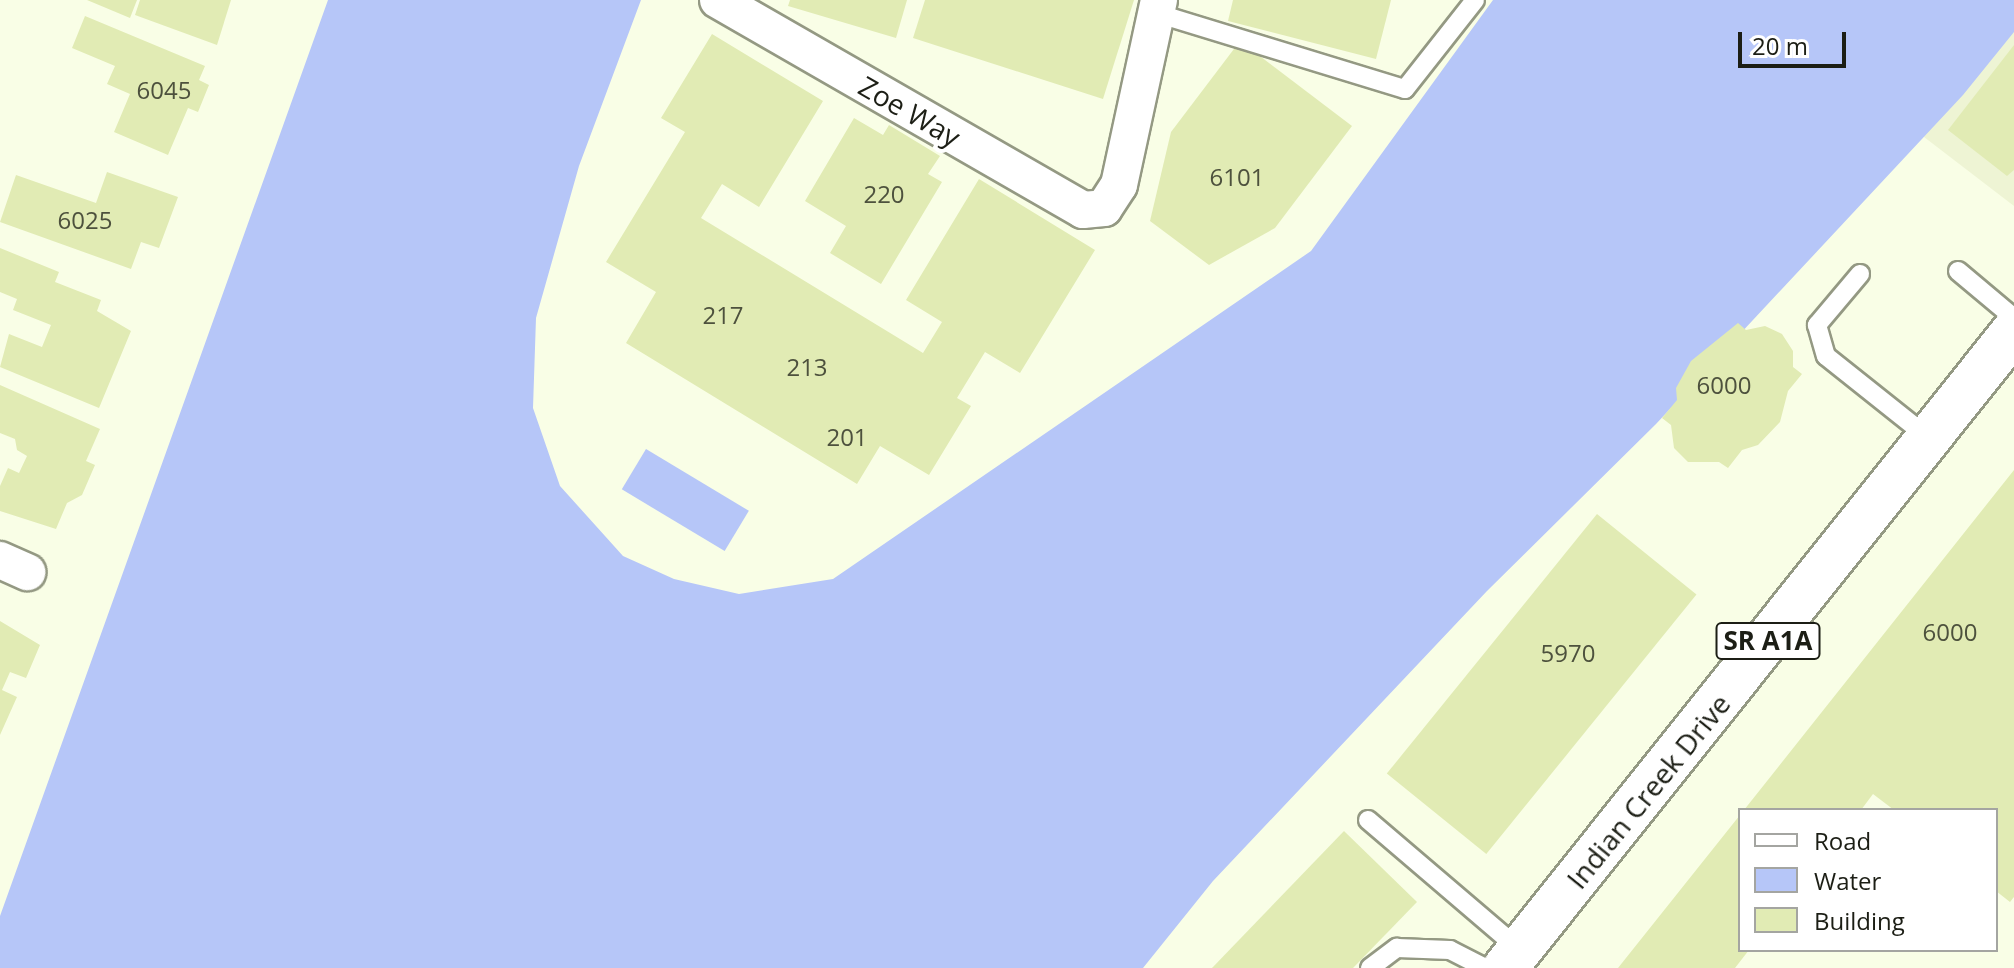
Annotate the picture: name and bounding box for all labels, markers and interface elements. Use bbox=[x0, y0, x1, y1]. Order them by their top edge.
scale bar bbox=[1742, 16, 1850, 66]
text: 20 m bbox=[1752, 29, 1808, 62]
street label: Zoe Way bbox=[853, 69, 967, 153]
house number: 6045 bbox=[137, 76, 191, 104]
house number: 6101 bbox=[1210, 163, 1264, 191]
house number: 220 bbox=[863, 180, 905, 208]
house number: 6025 bbox=[58, 206, 112, 234]
house number: 217 bbox=[702, 301, 744, 329]
house number: 213 bbox=[786, 353, 828, 381]
house number: 6000 bbox=[1697, 371, 1751, 399]
house number: 201 bbox=[826, 423, 868, 451]
house number: 6000 bbox=[1923, 618, 1977, 646]
road number: SR A1A bbox=[1714, 619, 1822, 663]
house number: 5970 bbox=[1541, 639, 1595, 667]
street label: Indian Creek Drive bbox=[1559, 687, 1737, 895]
legend bbox=[1738, 808, 1998, 952]
text: Road bbox=[1814, 824, 1871, 857]
text: Water bbox=[1814, 864, 1881, 897]
text: Building bbox=[1814, 904, 1905, 937]

